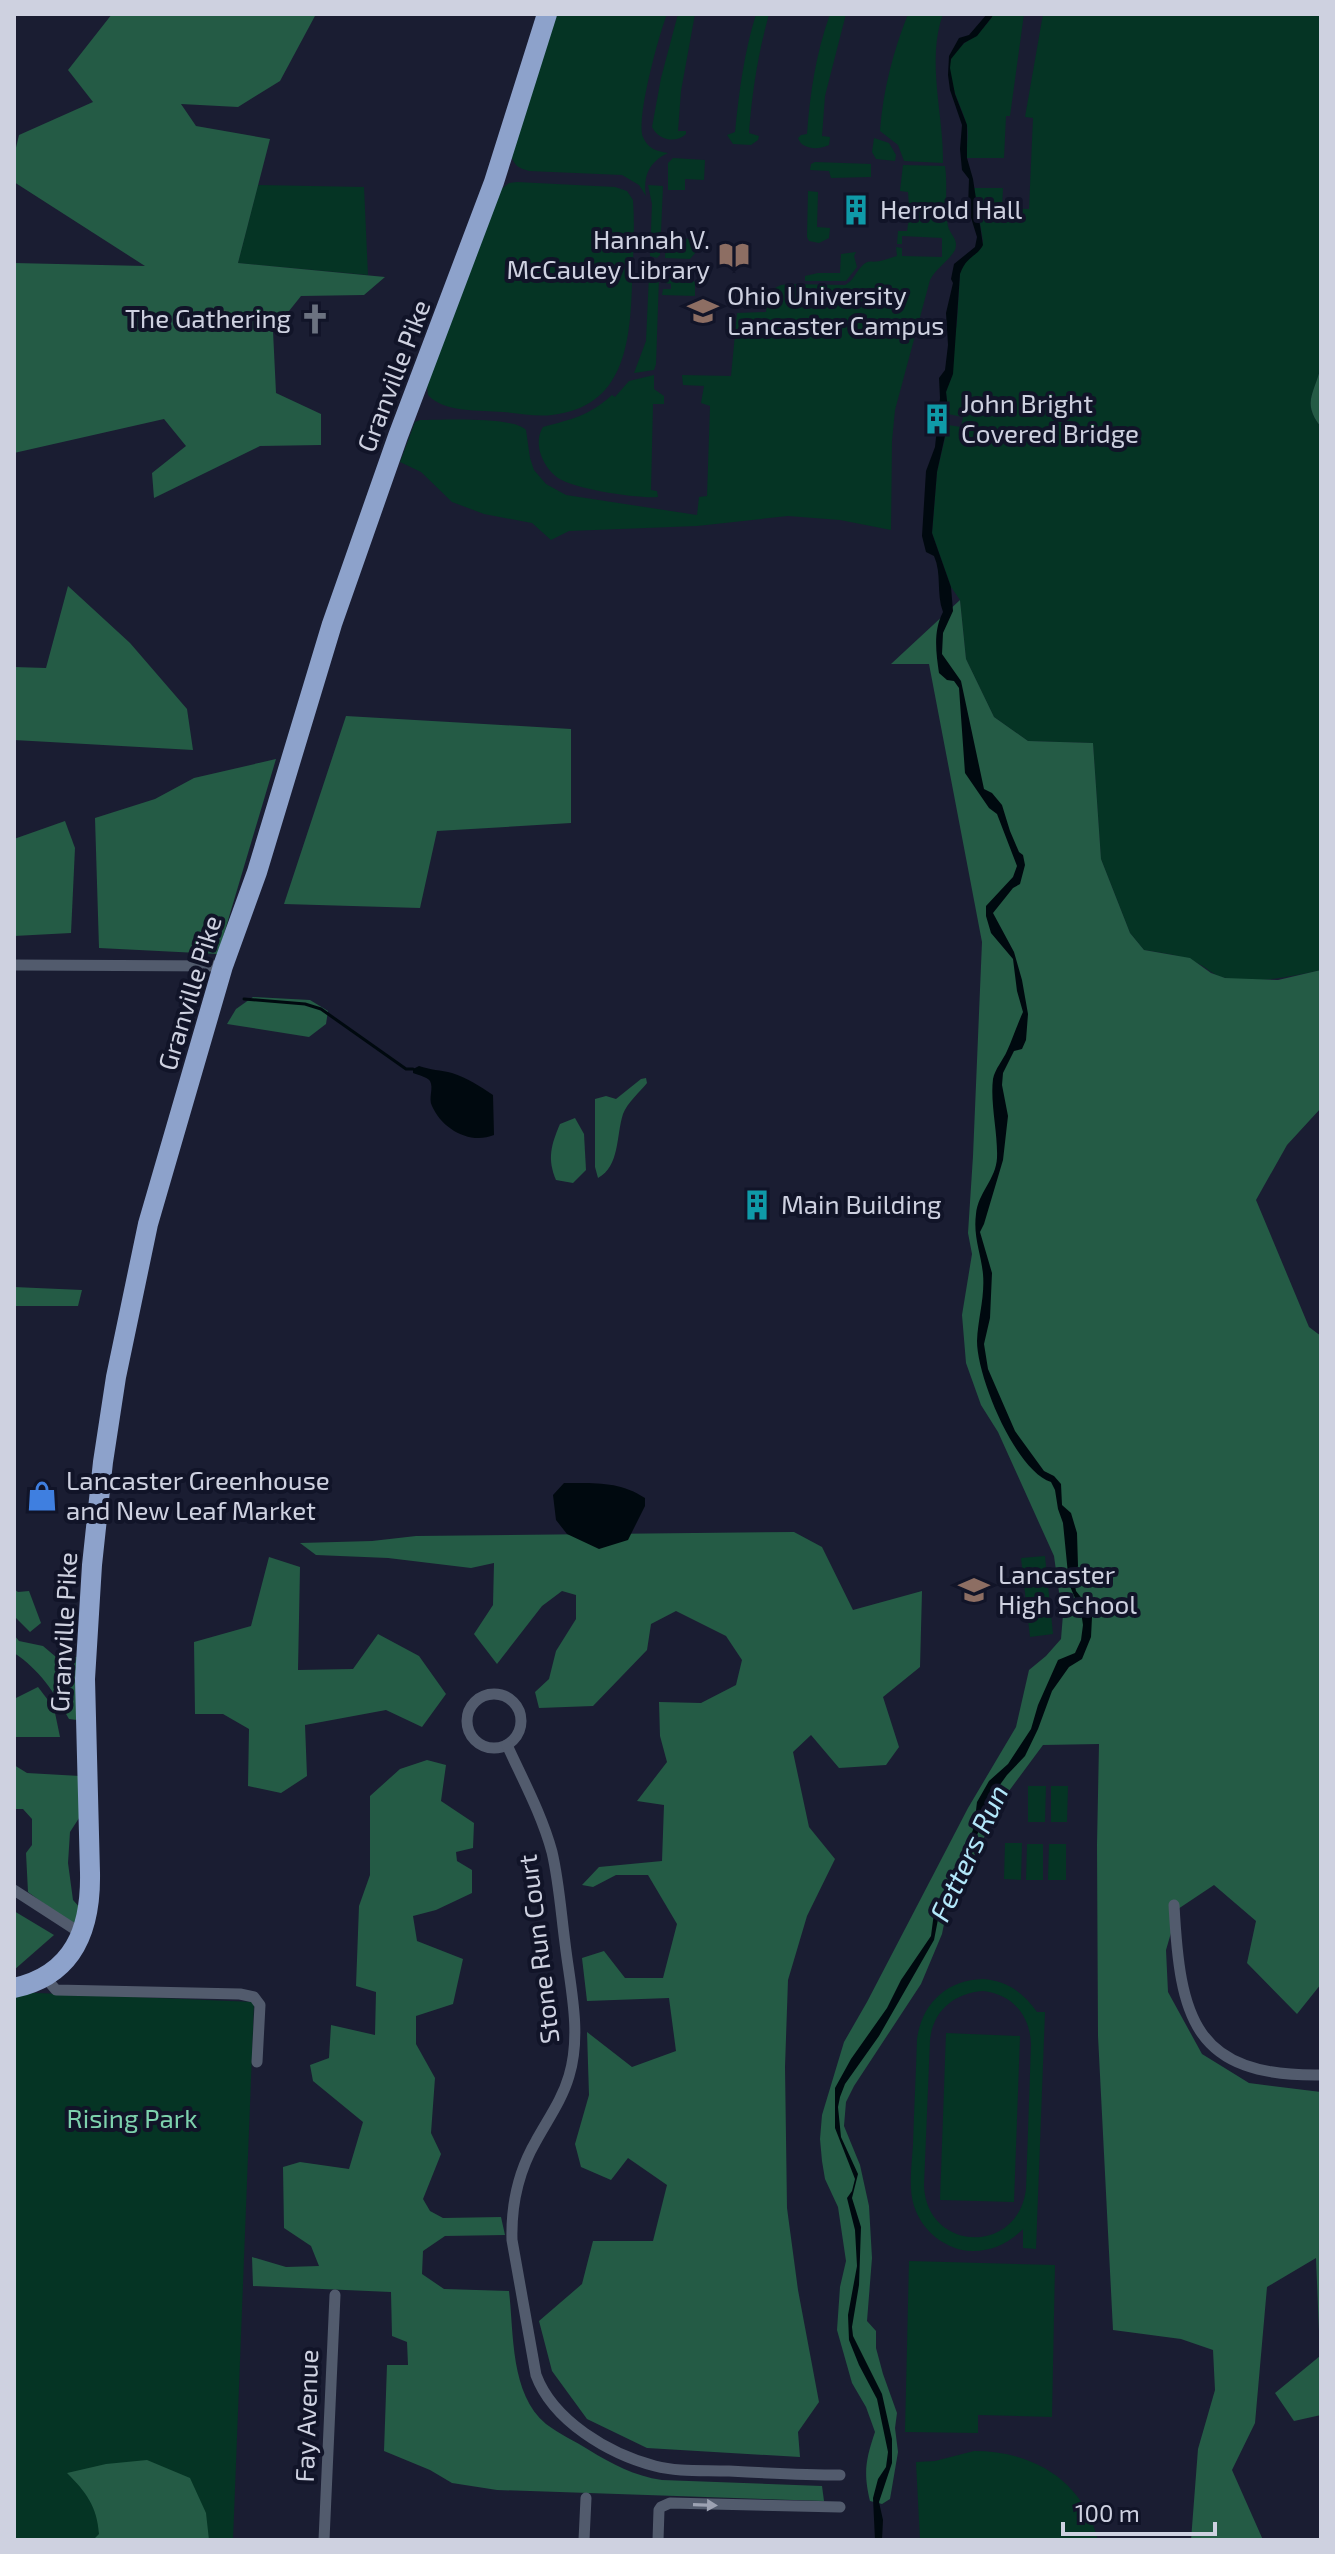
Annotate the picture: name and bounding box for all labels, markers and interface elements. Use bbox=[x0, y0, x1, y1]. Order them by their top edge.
building icon: Herrold Hall bbox=[839, 193, 873, 227]
place label: Herrold Hall bbox=[880, 193, 1022, 224]
place label: Hannah V. McCauley Library bbox=[506, 223, 710, 284]
library icon: Hannah V. McCauley Library bbox=[717, 238, 751, 272]
place label: Ohio University Lancaster Campus bbox=[727, 279, 944, 340]
school or university icon: Ohio University Lancaster Campus bbox=[686, 294, 720, 328]
street label: Granville Pike bbox=[349, 295, 436, 456]
place label: The Gathering bbox=[125, 302, 291, 333]
church icon: The Gathering bbox=[298, 302, 332, 336]
place label: John Bright Covered Bridge bbox=[961, 387, 1139, 448]
building icon: John Bright Covered Bridge bbox=[920, 402, 954, 436]
street label: Granville Pike bbox=[150, 911, 227, 1074]
building icon: Main Building bbox=[740, 1188, 774, 1222]
place label: Main Building bbox=[781, 1188, 942, 1219]
place label: Lancaster Greenhouse and New Leaf Market bbox=[66, 1464, 330, 1525]
shop icon: Lancaster Greenhouse and New Leaf Market bbox=[25, 1479, 59, 1513]
street label: Granville Pike bbox=[43, 1551, 82, 1713]
place label: Lancaster High School bbox=[998, 1558, 1137, 1619]
school or university icon: Lancaster High School bbox=[957, 1573, 991, 1607]
water label: Fetters Run bbox=[922, 1779, 1015, 1926]
street label: Stone Run Court bbox=[511, 1853, 565, 2046]
park label: Rising Park bbox=[67, 2102, 197, 2133]
street label: Fay Avenue bbox=[288, 2349, 323, 2483]
scale bar bbox=[1063, 2486, 1215, 2536]
one-way arrow bbox=[693, 2498, 718, 2511]
text: 100 m bbox=[1075, 2498, 1140, 2527]

